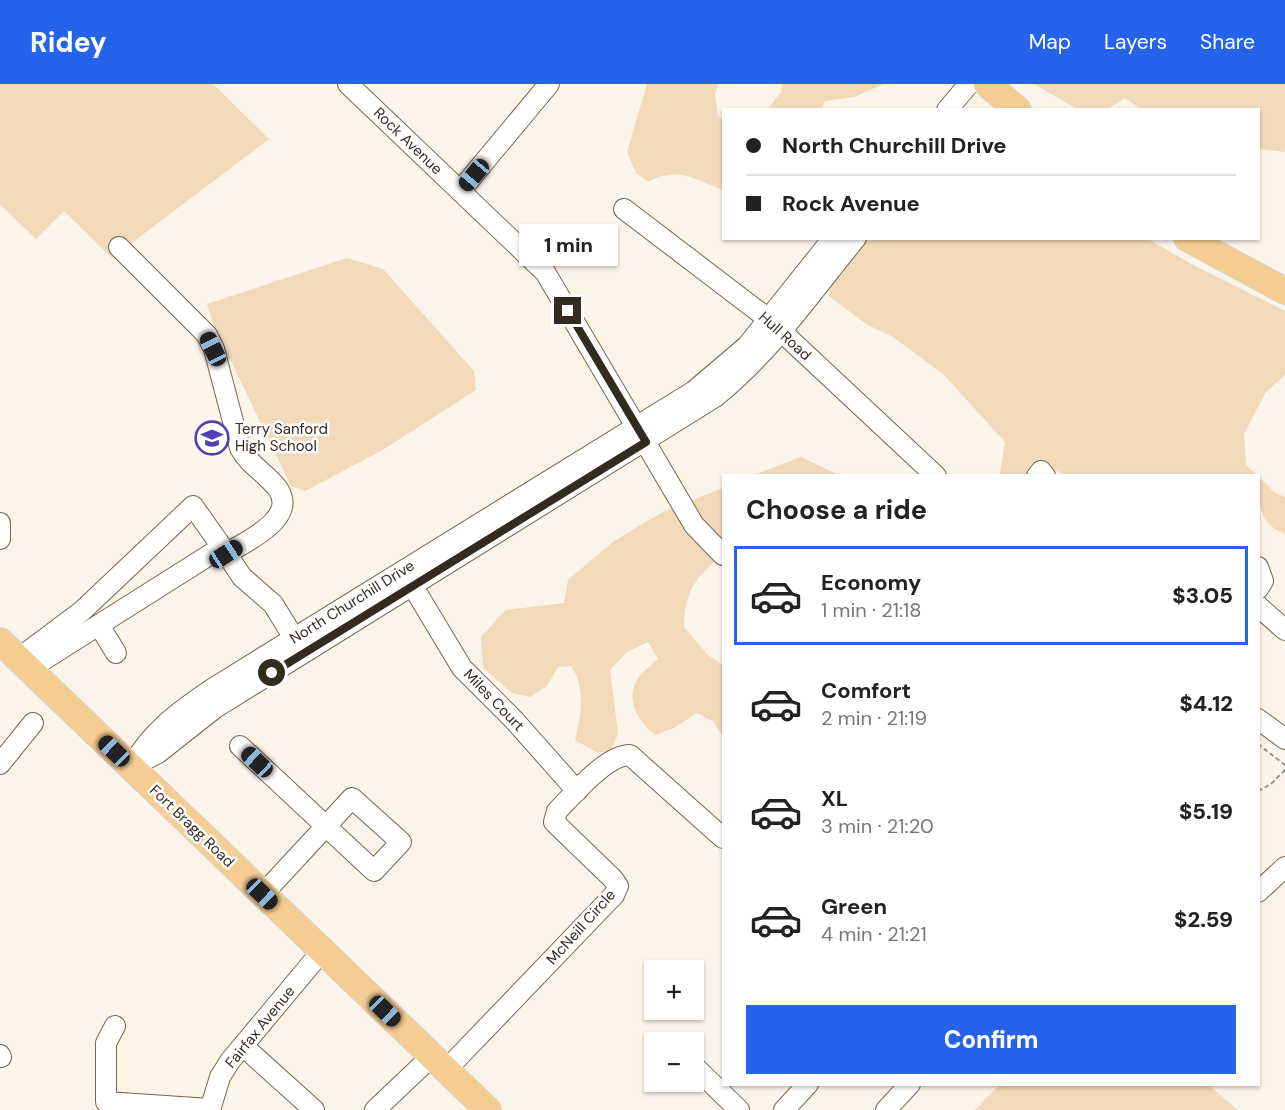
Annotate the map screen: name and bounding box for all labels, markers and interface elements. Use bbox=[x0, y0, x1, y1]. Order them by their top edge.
text: Ridey bbox=[30, 24, 107, 61]
text: Map bbox=[1029, 28, 1071, 56]
text: Layers bbox=[1104, 28, 1167, 56]
text: Share bbox=[1200, 28, 1255, 56]
street label: Rock Avenue bbox=[369, 103, 447, 179]
text: North Churchill Drive bbox=[782, 131, 1007, 160]
car bbox=[456, 155, 492, 195]
text: Rock Avenue bbox=[782, 189, 920, 218]
callout: 1 min bbox=[518, 224, 618, 266]
text: 1 min bbox=[544, 232, 593, 258]
route end bbox=[554, 297, 581, 324]
street label: Hull Road bbox=[754, 307, 816, 365]
car bbox=[197, 329, 229, 369]
place label: Terry Sanford High School bbox=[235, 419, 328, 456]
school or university icon: Terry Sanford High School bbox=[194, 420, 230, 456]
text: Choose a ride bbox=[746, 492, 927, 527]
car bbox=[206, 537, 246, 571]
street label: North Churchill Drive bbox=[286, 555, 418, 649]
text: Economy bbox=[821, 568, 921, 597]
icon: car bbox=[749, 569, 803, 623]
text: $3.05 bbox=[1172, 581, 1233, 610]
text: 1 min · 21:18 bbox=[821, 597, 921, 623]
route start bbox=[258, 659, 285, 686]
street label: Miles Court bbox=[459, 665, 529, 736]
text: Comfort bbox=[821, 676, 911, 705]
icon: car bbox=[749, 677, 803, 731]
text: $4.12 bbox=[1179, 689, 1233, 718]
text: 2 min · 21:19 bbox=[821, 705, 927, 731]
car bbox=[95, 732, 133, 770]
car bbox=[238, 743, 276, 781]
street label: Fort Bragg Road bbox=[145, 780, 239, 872]
text: XL bbox=[821, 784, 848, 813]
icon: car bbox=[749, 785, 803, 839]
text: $5.19 bbox=[1179, 797, 1233, 826]
text: 3 min · 21:20 bbox=[821, 813, 934, 839]
car bbox=[243, 875, 281, 913]
street label: McNeill Circle bbox=[542, 885, 620, 969]
text: Green bbox=[821, 892, 887, 921]
icon: car bbox=[749, 893, 803, 947]
text: $2.59 bbox=[1174, 905, 1233, 934]
text: 4 min · 21:21 bbox=[821, 921, 927, 947]
map controls bbox=[644, 960, 704, 1092]
button: + bbox=[644, 960, 704, 1020]
street label: Fairfax Avenue bbox=[221, 982, 299, 1072]
car bbox=[366, 992, 404, 1030]
button: Confirm bbox=[746, 1005, 1236, 1074]
button: − bbox=[644, 1032, 704, 1092]

